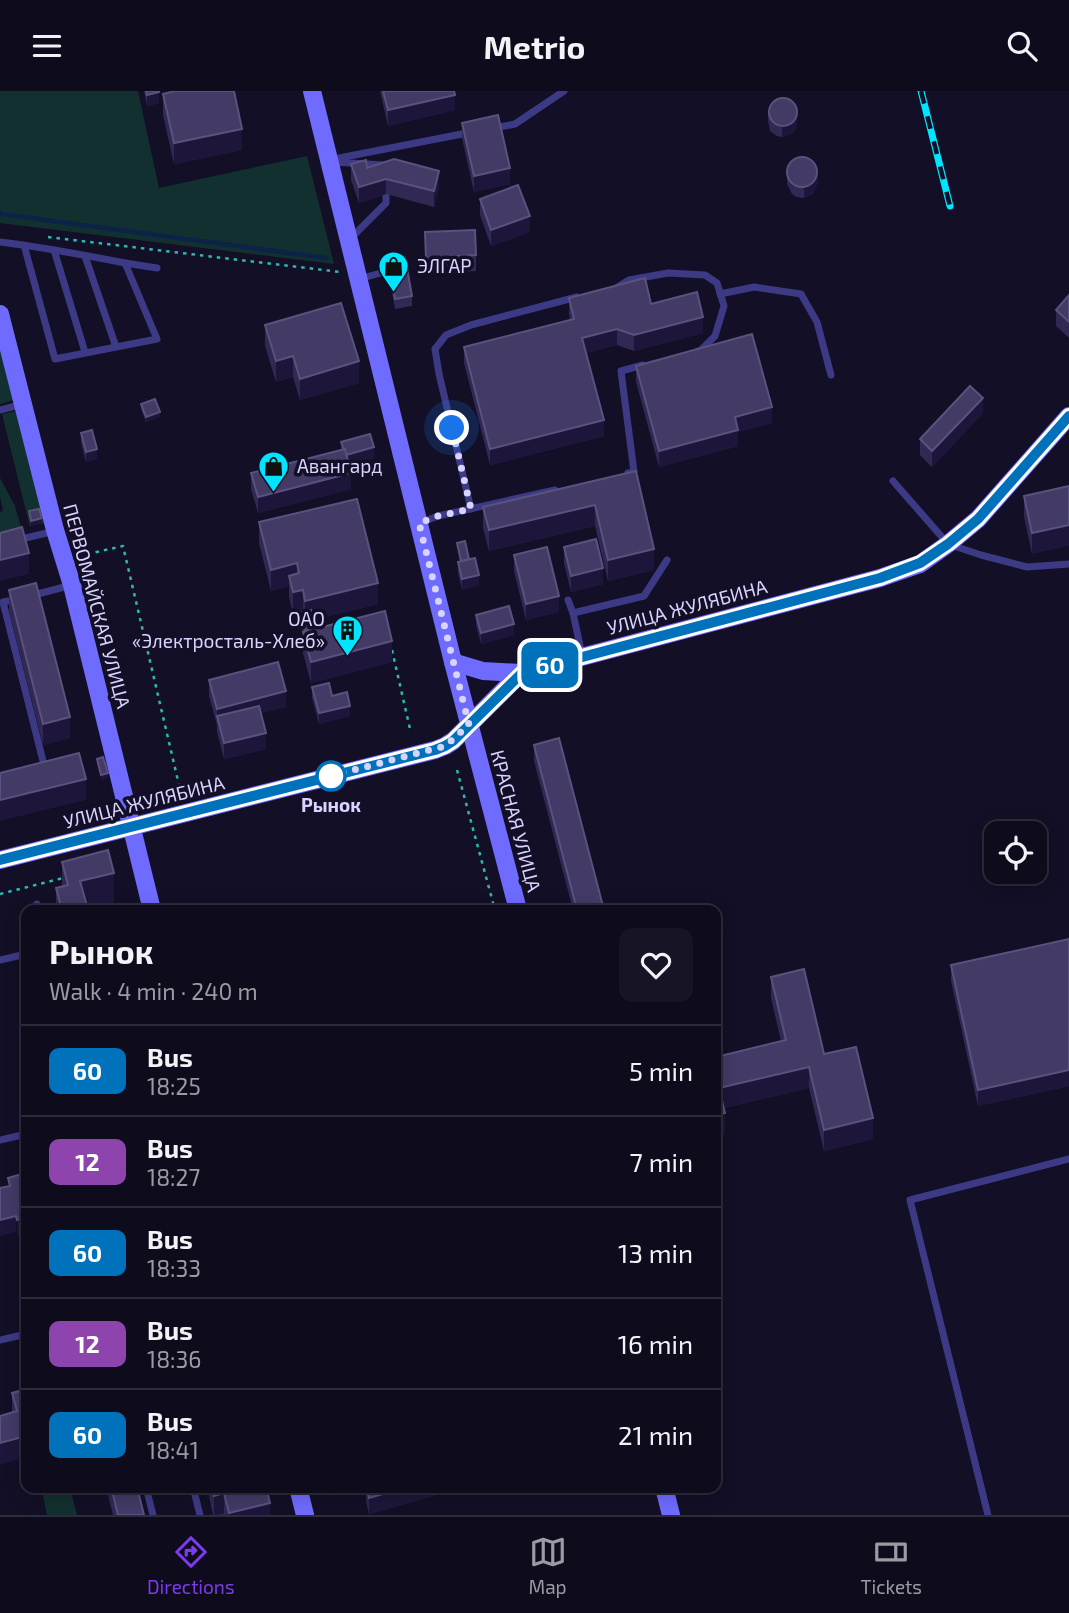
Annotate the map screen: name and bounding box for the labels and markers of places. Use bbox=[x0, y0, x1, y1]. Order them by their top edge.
shop icon: ЭЛГАР bbox=[377, 249, 411, 293]
place label: ЭЛГАР bbox=[417, 254, 472, 277]
shop icon: Авангард bbox=[257, 449, 291, 493]
place label: Авангард bbox=[297, 454, 382, 477]
place label: ОАО «Электросталь-Хлеб» bbox=[132, 607, 325, 652]
building icon: ОАО «Электросталь-Хлеб» bbox=[331, 613, 365, 657]
marker: Рынок bbox=[316, 761, 346, 791]
place label: Рынок bbox=[301, 793, 361, 816]

